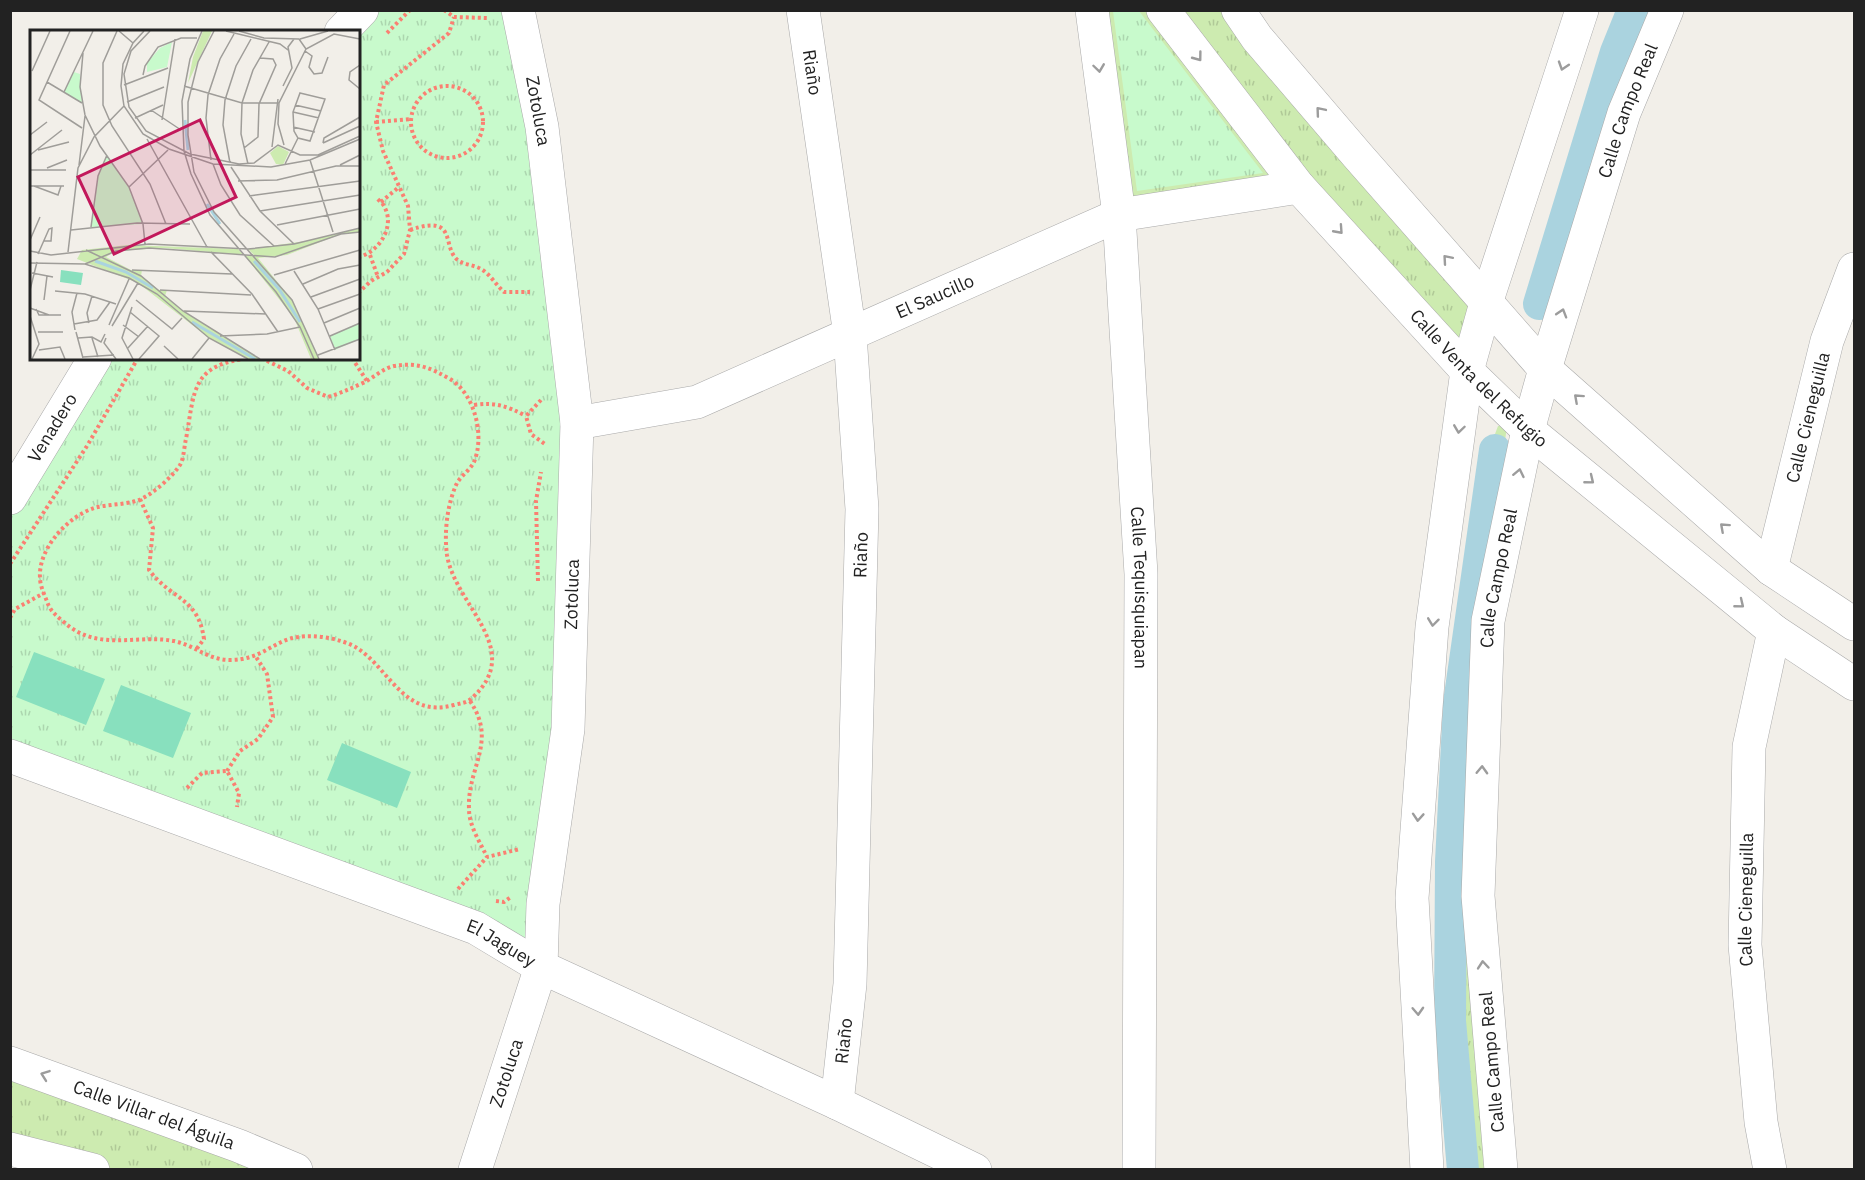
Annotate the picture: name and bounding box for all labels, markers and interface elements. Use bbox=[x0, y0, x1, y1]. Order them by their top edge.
inset map bbox=[30, 30, 360, 360]
street label: Calle Campo Real bbox=[1593, 40, 1663, 181]
street label: Riaño bbox=[798, 48, 827, 97]
one-way arrow bbox=[1190, 51, 1201, 62]
one-way arrow bbox=[1558, 60, 1570, 71]
one-way arrow bbox=[1093, 64, 1105, 73]
street label: Zotoluca bbox=[521, 74, 556, 148]
one-way arrow bbox=[1316, 107, 1327, 118]
one-way arrow bbox=[1332, 223, 1343, 234]
one-way arrow bbox=[1443, 255, 1454, 266]
street label: El Saucillo bbox=[892, 269, 977, 324]
street label: Calle Venta del Refugio bbox=[1405, 304, 1553, 452]
one-way arrow bbox=[1555, 308, 1568, 319]
street label: Calle Cieneguilla bbox=[1781, 349, 1835, 485]
street label: Venadero bbox=[22, 389, 82, 467]
one-way arrow bbox=[1574, 394, 1585, 405]
one-way arrow bbox=[1454, 425, 1466, 434]
one-way arrow bbox=[1512, 469, 1525, 479]
one-way arrow bbox=[1583, 473, 1594, 484]
street label: Calle Tequisquiapan bbox=[1126, 506, 1153, 669]
street label: Calle Campo Real bbox=[1475, 506, 1522, 648]
one-way arrow bbox=[1720, 523, 1731, 534]
street label: Riaño bbox=[848, 532, 873, 578]
street label: Zotoluca bbox=[559, 558, 584, 630]
one-way arrow bbox=[1734, 596, 1745, 607]
one-way arrow bbox=[1427, 618, 1440, 627]
one-way arrow bbox=[1476, 766, 1489, 775]
one-way arrow bbox=[1412, 812, 1425, 821]
street label: Calle Cieneguilla bbox=[1733, 832, 1758, 967]
street label: El Jaguey bbox=[464, 914, 540, 972]
one-way arrow bbox=[1477, 960, 1490, 969]
street label: Calle Campo Real bbox=[1474, 990, 1509, 1134]
one-way arrow bbox=[1412, 1007, 1425, 1016]
street label: Riaño bbox=[830, 1017, 857, 1065]
street label: Zotoluca bbox=[484, 1035, 528, 1110]
one-way arrow bbox=[40, 1069, 50, 1082]
street label: Calle Villar del Águila bbox=[70, 1075, 238, 1155]

